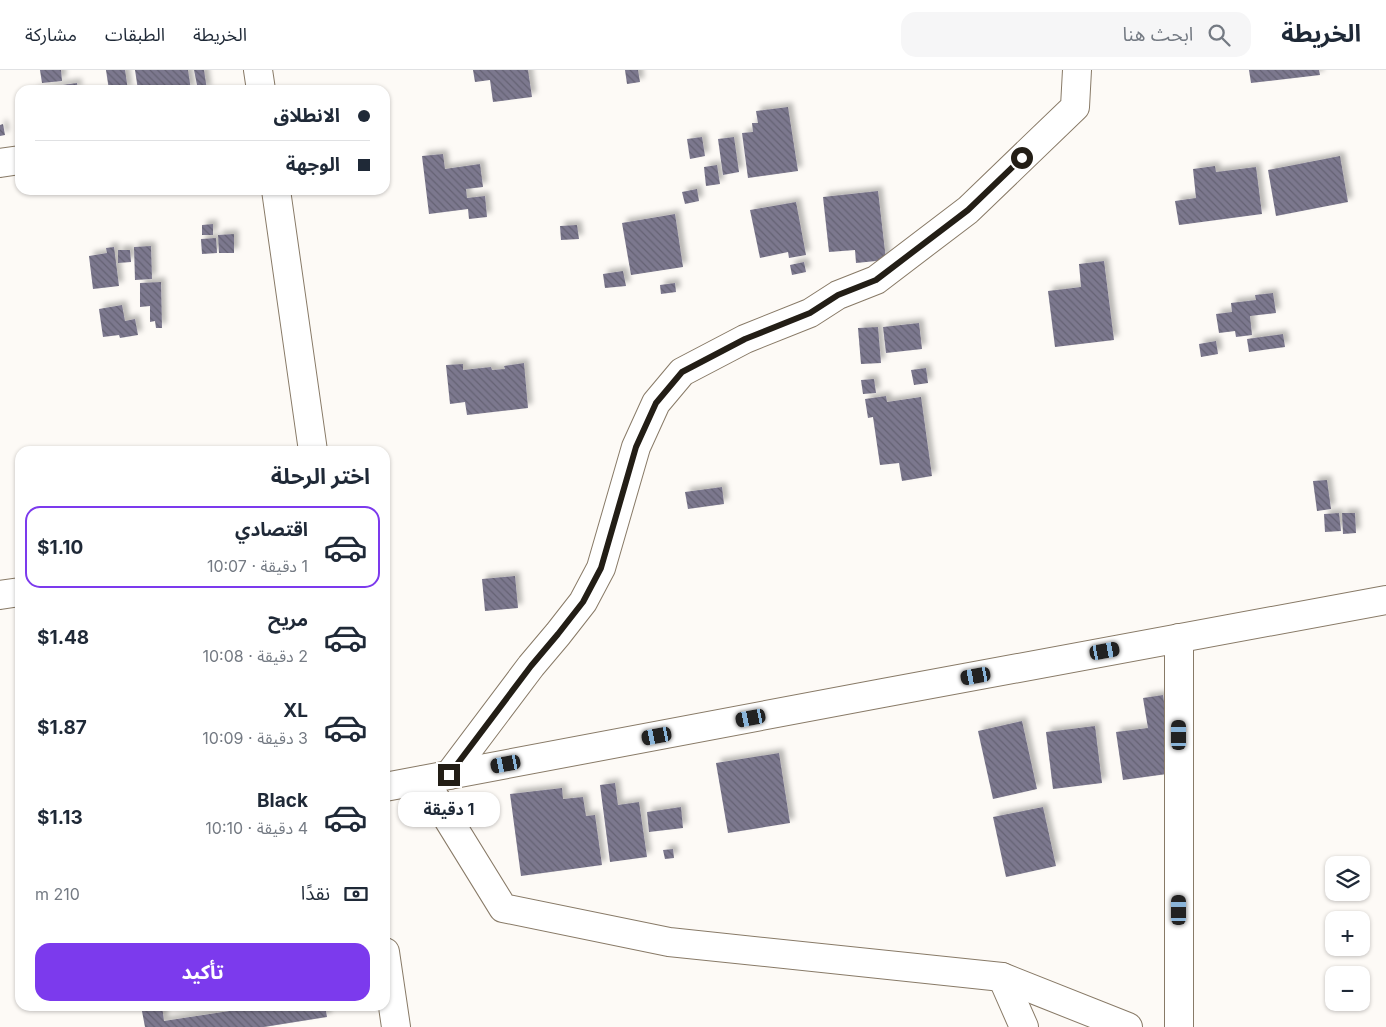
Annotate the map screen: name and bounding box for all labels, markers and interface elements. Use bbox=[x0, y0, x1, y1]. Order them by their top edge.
search box bbox=[901, 12, 1251, 57]
text: الخريطة bbox=[1281, 19, 1361, 48]
icon: search bbox=[1205, 21, 1233, 49]
text: ابحث هنا bbox=[1122, 23, 1193, 46]
text: مشاركة bbox=[25, 24, 77, 45]
text: الطبقات bbox=[105, 24, 165, 45]
text: الخريطة bbox=[193, 24, 247, 45]
text: الانطلاق bbox=[274, 104, 340, 127]
route start bbox=[1011, 147, 1033, 169]
text: الوجهة bbox=[286, 153, 340, 176]
text: اختر الرحلة bbox=[271, 463, 370, 489]
text: اقتصادي bbox=[235, 518, 308, 541]
icon: car bbox=[323, 525, 368, 570]
text: $1.10 bbox=[37, 536, 83, 559]
text: 1 دقيقة · 10:07 bbox=[207, 556, 308, 576]
text: مريح bbox=[268, 608, 308, 631]
icon: car bbox=[323, 615, 368, 660]
text: $1.48 bbox=[37, 626, 89, 649]
car bbox=[1088, 641, 1121, 661]
text: 2 دقيقة · 10:08 bbox=[202, 646, 308, 666]
car bbox=[959, 666, 992, 686]
text: XL bbox=[283, 699, 308, 722]
icon: car bbox=[323, 705, 368, 750]
car bbox=[734, 708, 767, 728]
text: $1.87 bbox=[37, 716, 87, 739]
car bbox=[1171, 720, 1186, 750]
car bbox=[640, 726, 673, 746]
text: 3 دقيقة · 10:09 bbox=[202, 728, 308, 748]
car bbox=[489, 754, 522, 774]
route end bbox=[438, 764, 460, 786]
text: Black bbox=[257, 789, 308, 812]
callout: 1 دقيقة bbox=[398, 792, 500, 828]
icon: car bbox=[323, 795, 368, 840]
text: 1 دقيقة bbox=[424, 799, 474, 819]
text: $1.13 bbox=[37, 806, 83, 829]
text: 4 دقيقة · 10:10 bbox=[205, 818, 308, 838]
map controls bbox=[1325, 856, 1370, 1011]
button: layers bbox=[1325, 856, 1370, 901]
icon: cash bbox=[342, 880, 370, 908]
text: نقدًا bbox=[301, 882, 330, 905]
text: 210 m bbox=[35, 884, 80, 904]
car bbox=[1171, 895, 1186, 925]
button: + bbox=[1325, 911, 1370, 956]
button: تأكيد bbox=[35, 943, 370, 1001]
button: − bbox=[1325, 966, 1370, 1011]

